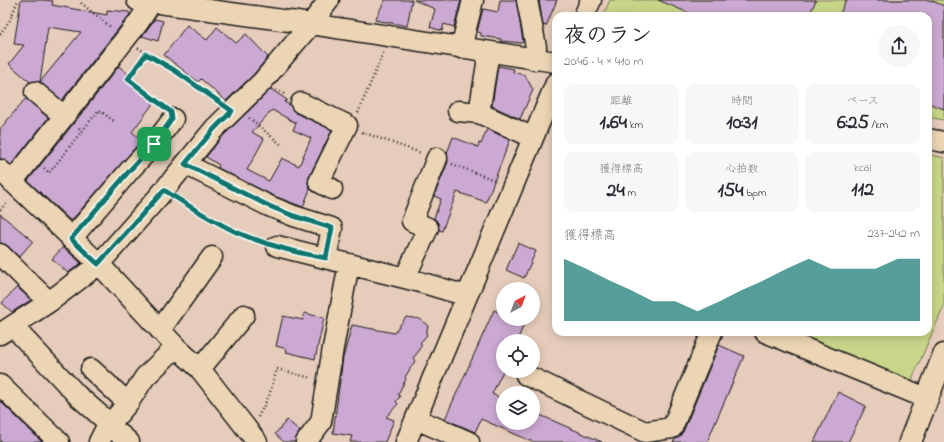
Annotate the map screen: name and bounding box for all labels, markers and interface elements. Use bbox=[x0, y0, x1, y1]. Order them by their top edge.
text: 夜のラン bbox=[564, 21, 652, 53]
button: share bbox=[878, 25, 920, 67]
text: 20:46 · 4 × 410 m bbox=[564, 52, 643, 71]
text: 距離 bbox=[610, 93, 632, 109]
text: 時間 bbox=[731, 93, 753, 109]
text: ペース bbox=[846, 93, 879, 109]
text: 1.64 bbox=[600, 109, 627, 138]
text: 10:31 bbox=[726, 109, 758, 138]
text: 6:25 bbox=[837, 109, 869, 138]
text: km bbox=[627, 117, 643, 133]
text: /km bbox=[869, 117, 888, 133]
pin bbox=[137, 127, 171, 161]
icon: arrive bbox=[143, 133, 165, 155]
text: kcal bbox=[854, 160, 871, 176]
text: 獲得標高 bbox=[599, 161, 643, 177]
text: 心拍数 bbox=[725, 161, 758, 177]
text: 112 bbox=[851, 176, 874, 205]
text: 24 bbox=[607, 177, 625, 206]
text: 154 bbox=[717, 177, 743, 206]
text: m bbox=[625, 185, 636, 201]
text: bpm bbox=[743, 185, 767, 201]
text: 237–242 m bbox=[867, 224, 920, 243]
text: 獲得標高 bbox=[564, 226, 616, 245]
north arrow bbox=[496, 282, 540, 326]
map controls bbox=[496, 282, 540, 430]
button: locate bbox=[496, 334, 540, 378]
button: layers bbox=[496, 386, 540, 430]

